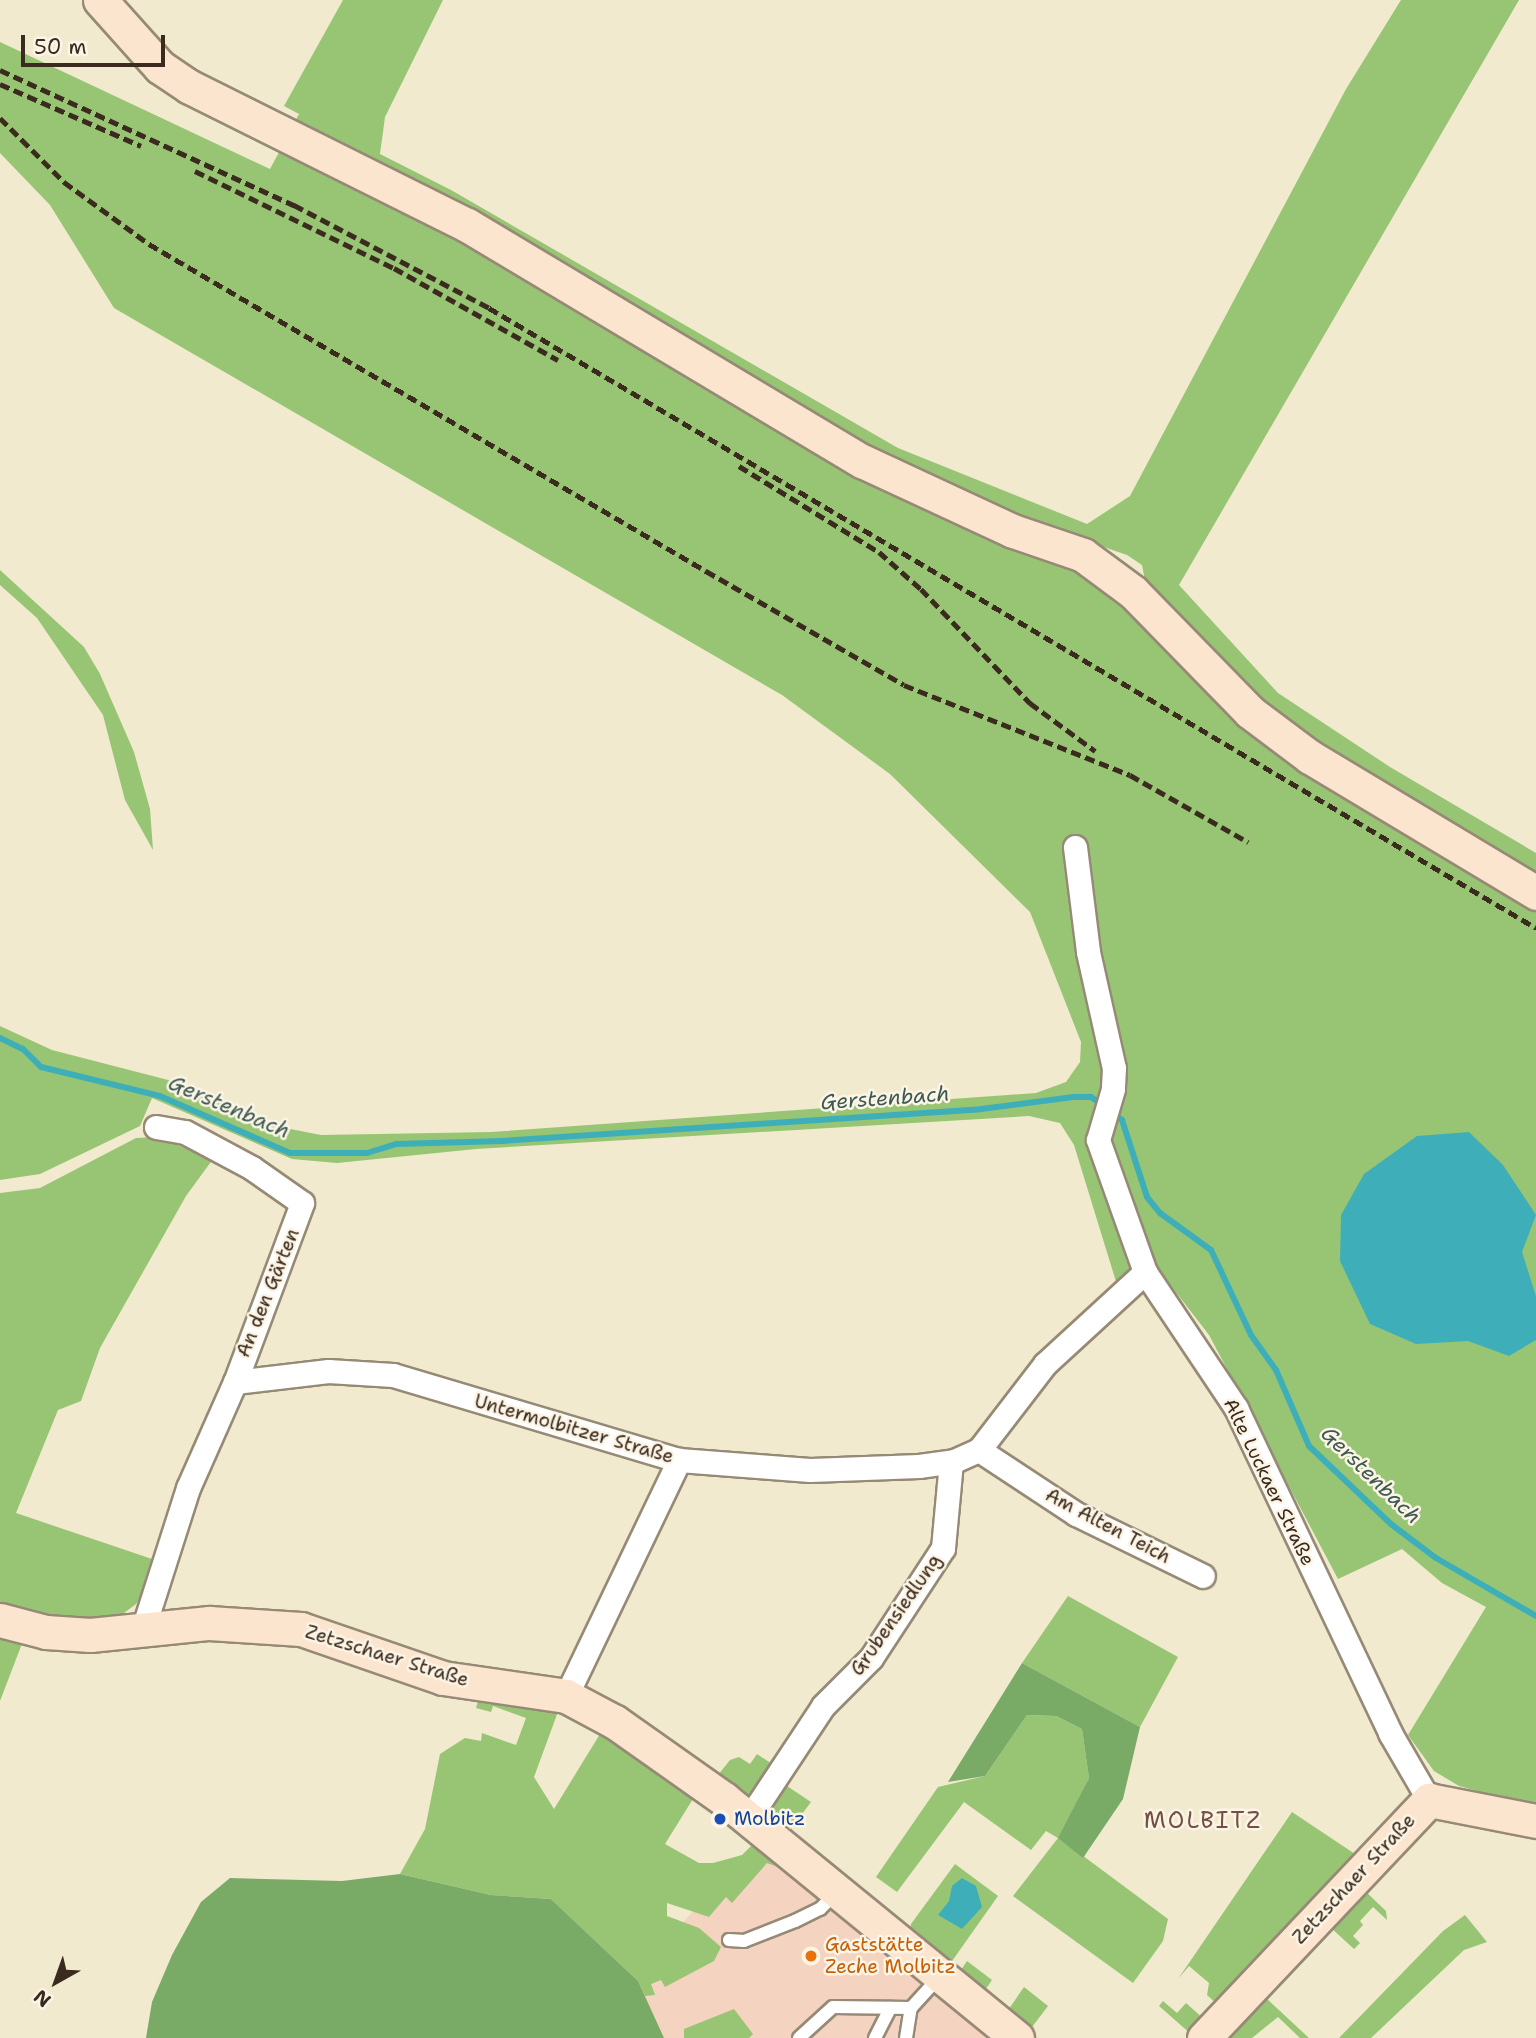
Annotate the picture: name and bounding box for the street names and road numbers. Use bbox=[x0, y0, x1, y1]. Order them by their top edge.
street label: An den Gärten bbox=[232, 1225, 304, 1361]
street label: Untermolbitzer Straße bbox=[472, 1390, 676, 1468]
street label: Alte Luckaer Straße bbox=[1219, 1395, 1319, 1569]
street label: Am Alten Teich bbox=[1042, 1483, 1174, 1569]
street label: Grubensiedlung bbox=[846, 1550, 946, 1680]
street label: Zetzschaer Straße bbox=[303, 1620, 471, 1692]
street label: Zetzschaer Straße bbox=[1288, 1809, 1420, 1949]

